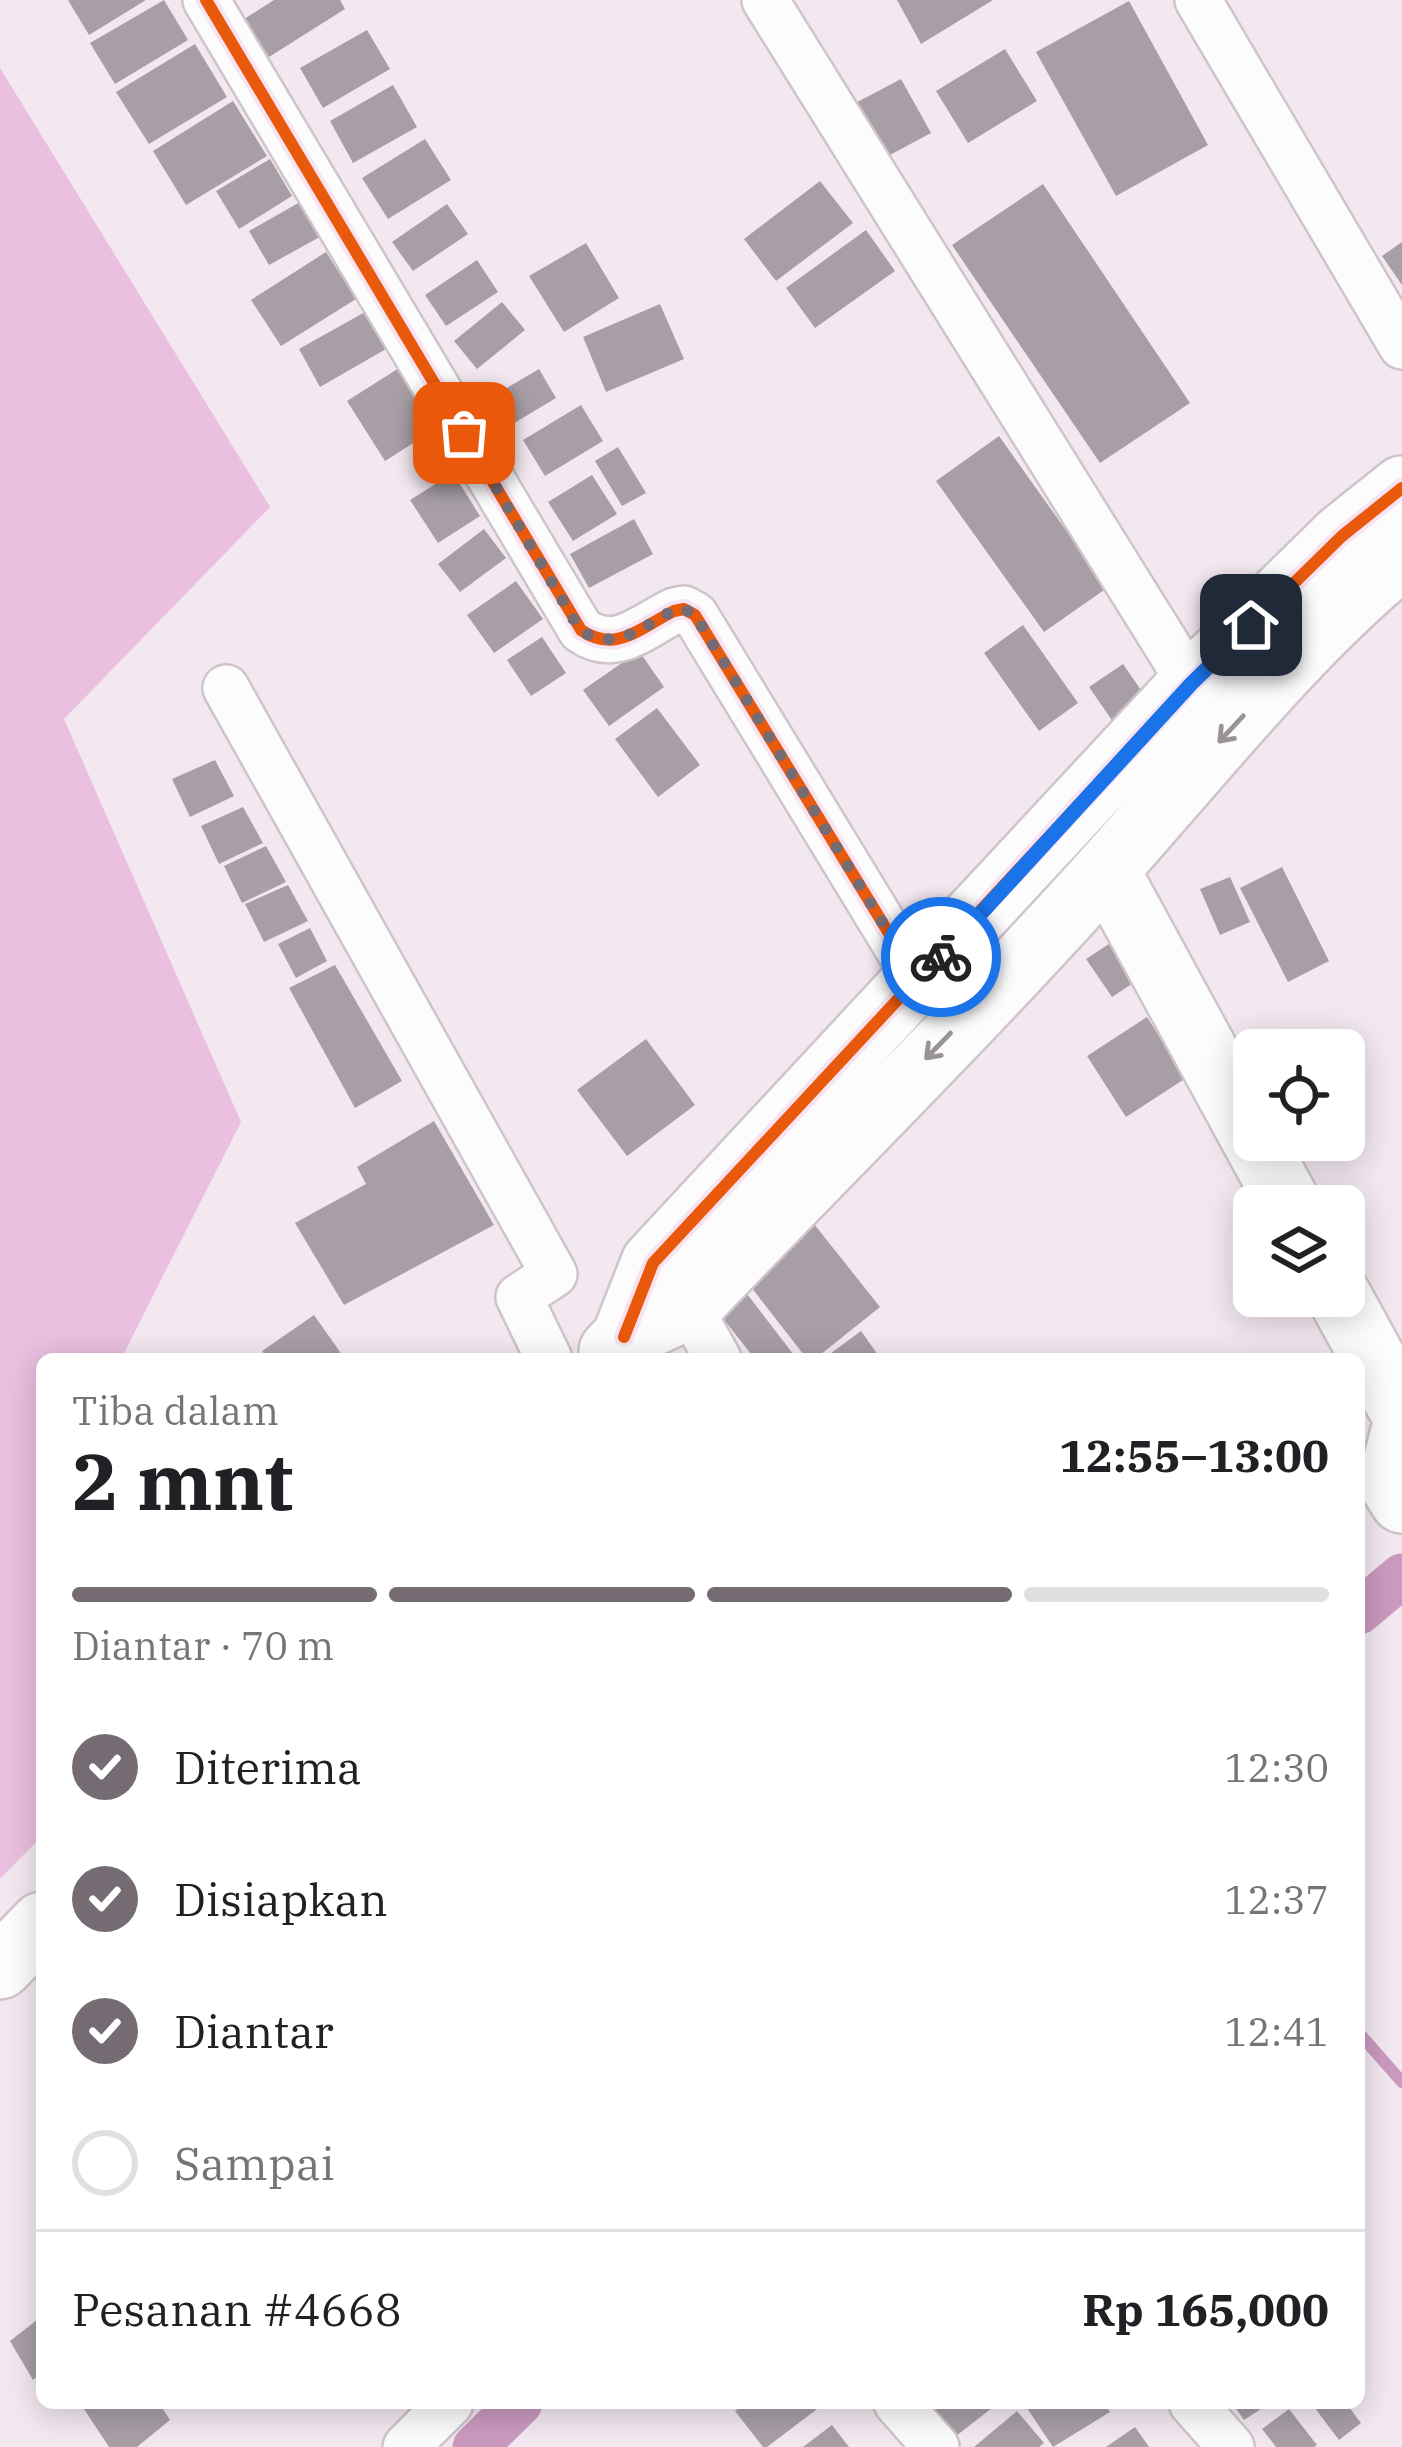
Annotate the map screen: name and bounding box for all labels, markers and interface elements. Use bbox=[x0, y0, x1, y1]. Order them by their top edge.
pin bbox=[413, 382, 515, 484]
icon: bag bbox=[431, 400, 497, 466]
pin bbox=[1200, 574, 1302, 676]
icon: home bbox=[1218, 592, 1284, 658]
one-way arrow bbox=[1217, 713, 1246, 743]
courier bbox=[881, 897, 1001, 1017]
icon: bike bbox=[908, 924, 974, 990]
map controls bbox=[1233, 1029, 1365, 1317]
button: locate bbox=[1233, 1029, 1365, 1161]
one-way arrow bbox=[925, 1031, 953, 1061]
button: layers bbox=[1233, 1185, 1365, 1317]
text: Tiba dalam bbox=[72, 1385, 279, 1436]
text: 12:55–13:00 bbox=[1059, 1426, 1329, 1484]
text: 2 mnt bbox=[72, 1430, 293, 1531]
text: Diantar · 70 m bbox=[72, 1620, 334, 1671]
icon: check bbox=[72, 1734, 138, 1800]
text: Diterima bbox=[174, 1738, 362, 1796]
text: 12:30 bbox=[1224, 1742, 1329, 1793]
icon: check bbox=[72, 1866, 138, 1932]
text: Disiapkan bbox=[174, 1870, 388, 1928]
text: 12:37 bbox=[1224, 1874, 1329, 1925]
icon: check bbox=[72, 1998, 138, 2064]
text: Diantar bbox=[174, 2002, 334, 2060]
text: 12:41 bbox=[1224, 2006, 1329, 2057]
text: Sampai bbox=[174, 2134, 335, 2192]
text: Pesanan #4668 bbox=[72, 2280, 402, 2338]
text: Rp 165,000 bbox=[1082, 2280, 1329, 2338]

